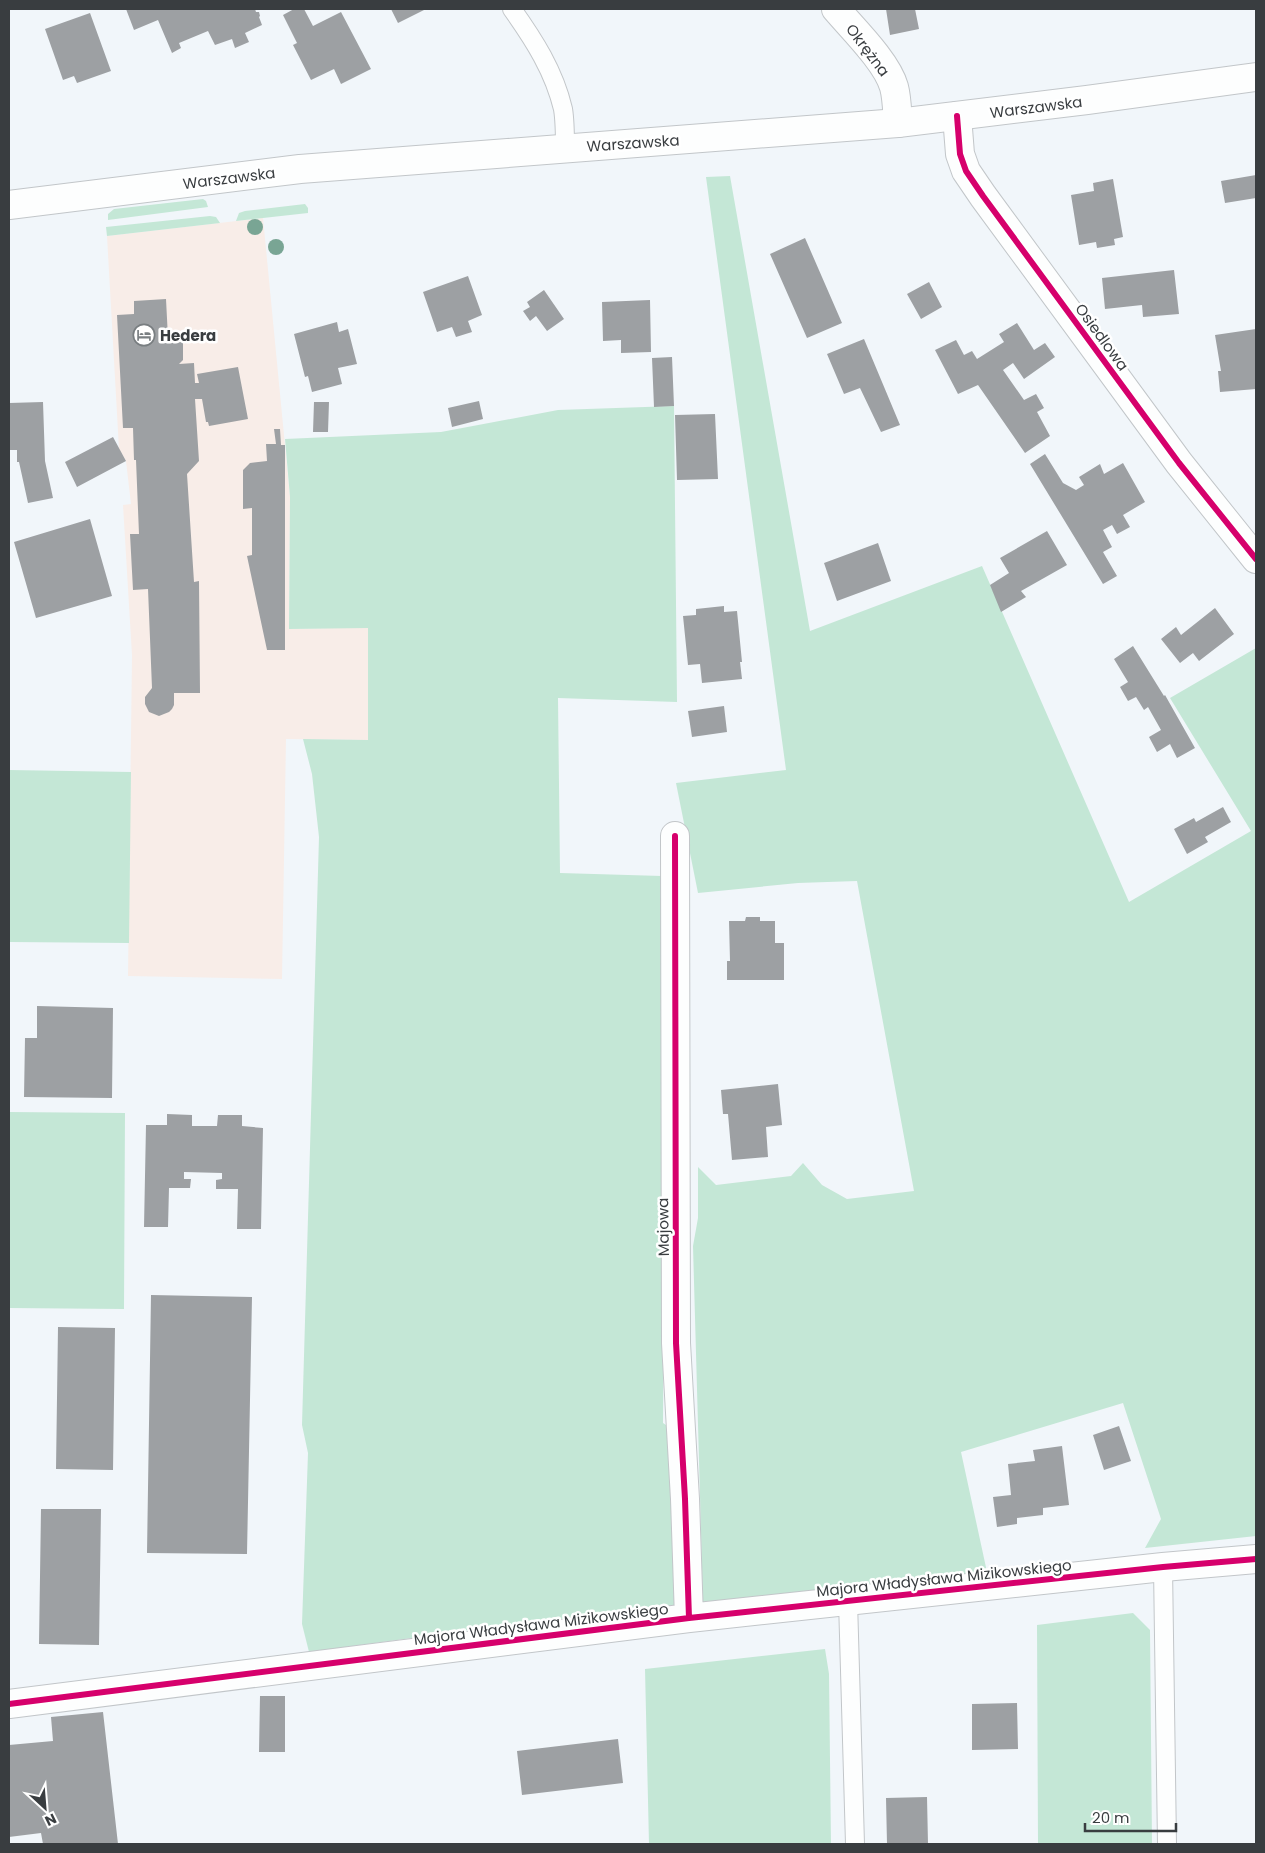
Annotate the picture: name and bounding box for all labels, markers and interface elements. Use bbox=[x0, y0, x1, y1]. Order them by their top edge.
street label: Okrężna bbox=[841, 19, 895, 81]
street label: Warszawska bbox=[988, 91, 1084, 123]
street label: Warszawska bbox=[586, 129, 680, 157]
street label: Warszawska bbox=[181, 162, 277, 194]
street label: Osiedlowa bbox=[1070, 299, 1134, 375]
hotel icon: Hedera bbox=[132, 323, 156, 347]
place label: Hedera bbox=[160, 325, 216, 346]
street label: Majowa bbox=[652, 1197, 674, 1257]
street label: Majora Władysława Mizikowskiego bbox=[815, 1554, 1073, 1602]
street label: Majora Władysława Mizikowskiego bbox=[412, 1598, 670, 1650]
north arrow bbox=[20, 1783, 70, 1833]
scale bar bbox=[1085, 1800, 1176, 1832]
text: 20 m bbox=[1092, 1807, 1130, 1828]
text: N bbox=[42, 1808, 60, 1831]

